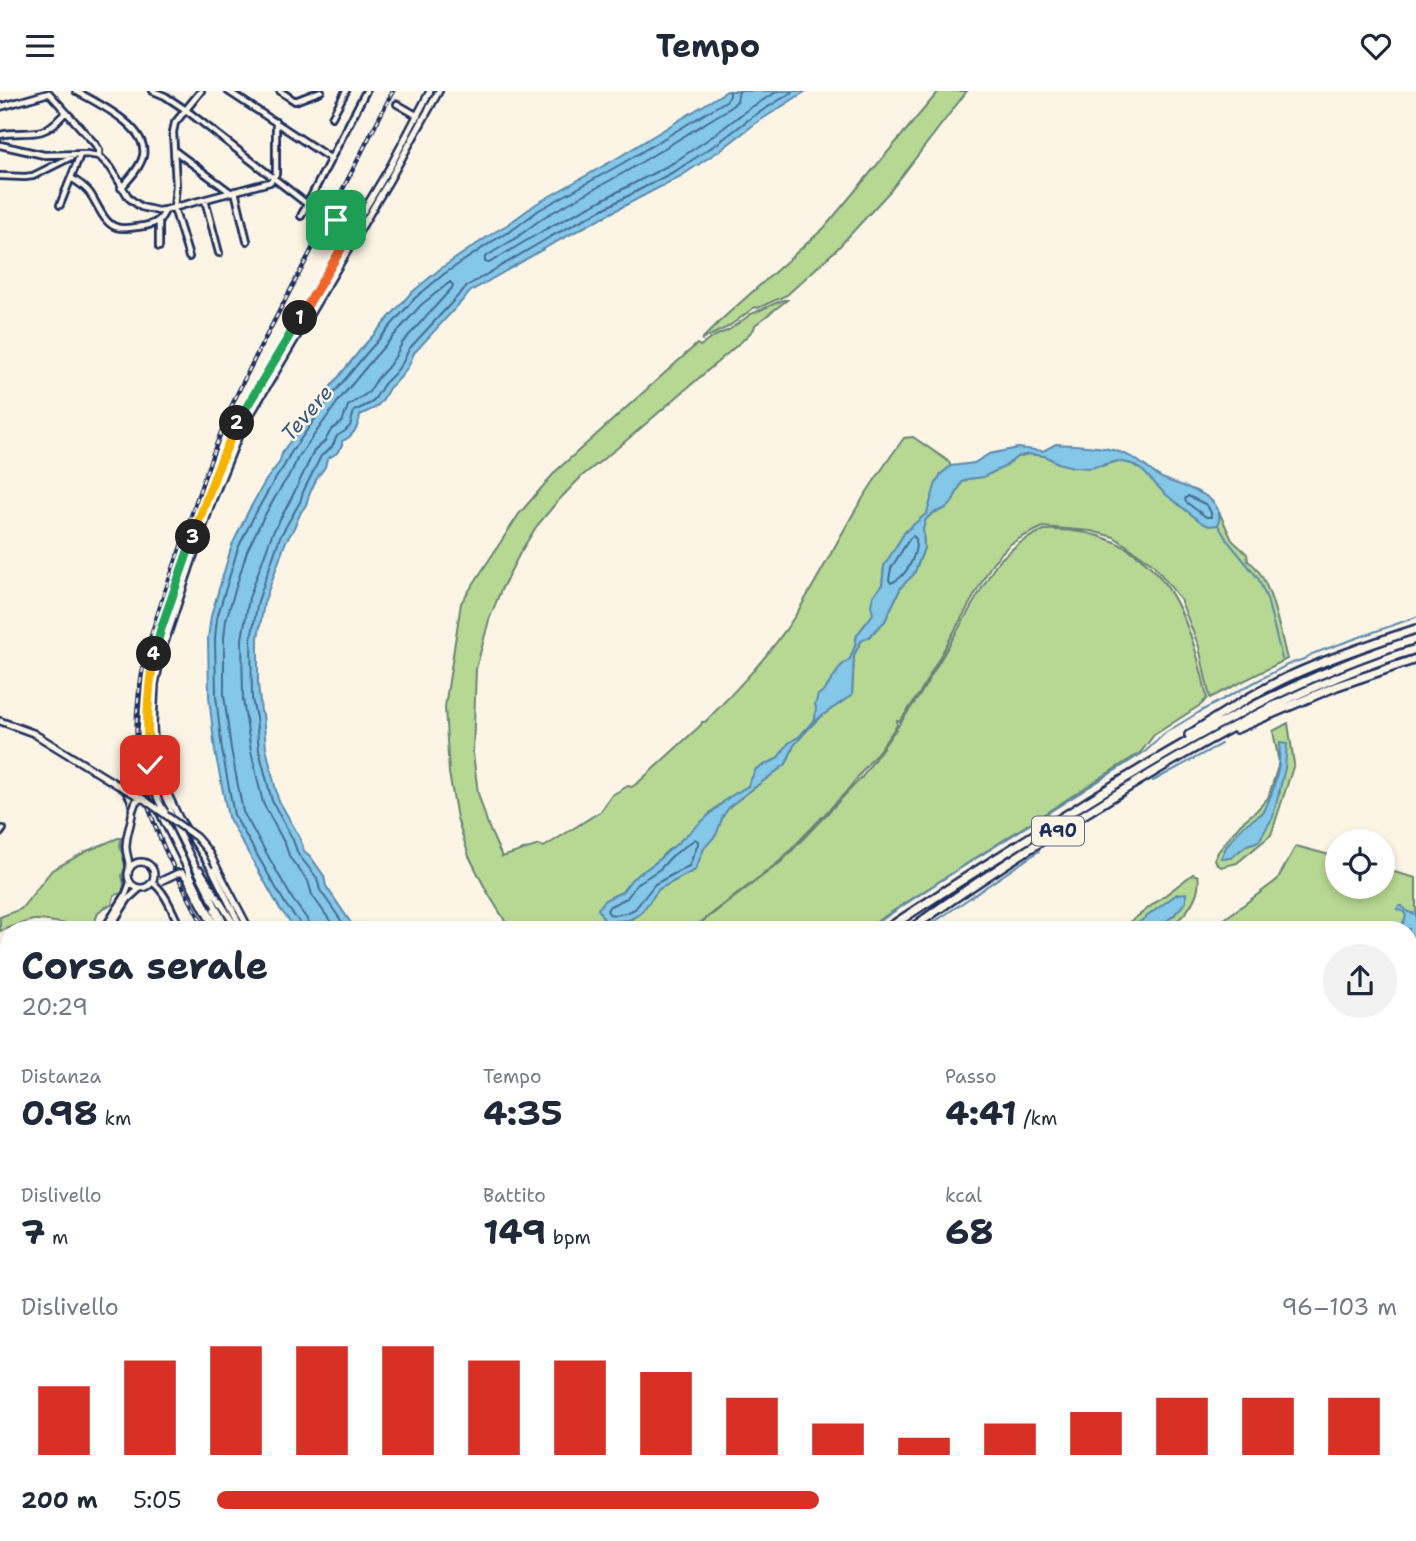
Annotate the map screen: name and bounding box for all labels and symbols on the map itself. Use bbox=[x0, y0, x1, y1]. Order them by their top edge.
pin bbox=[306, 190, 366, 250]
pin: 1 bbox=[282, 301, 318, 335]
water label: Tevere bbox=[275, 379, 339, 447]
pin: 2 bbox=[219, 405, 254, 441]
pin: 3 bbox=[176, 519, 210, 555]
pin: 4 bbox=[136, 637, 172, 671]
pin bbox=[120, 735, 180, 795]
road number: A90 bbox=[1032, 817, 1084, 845]

